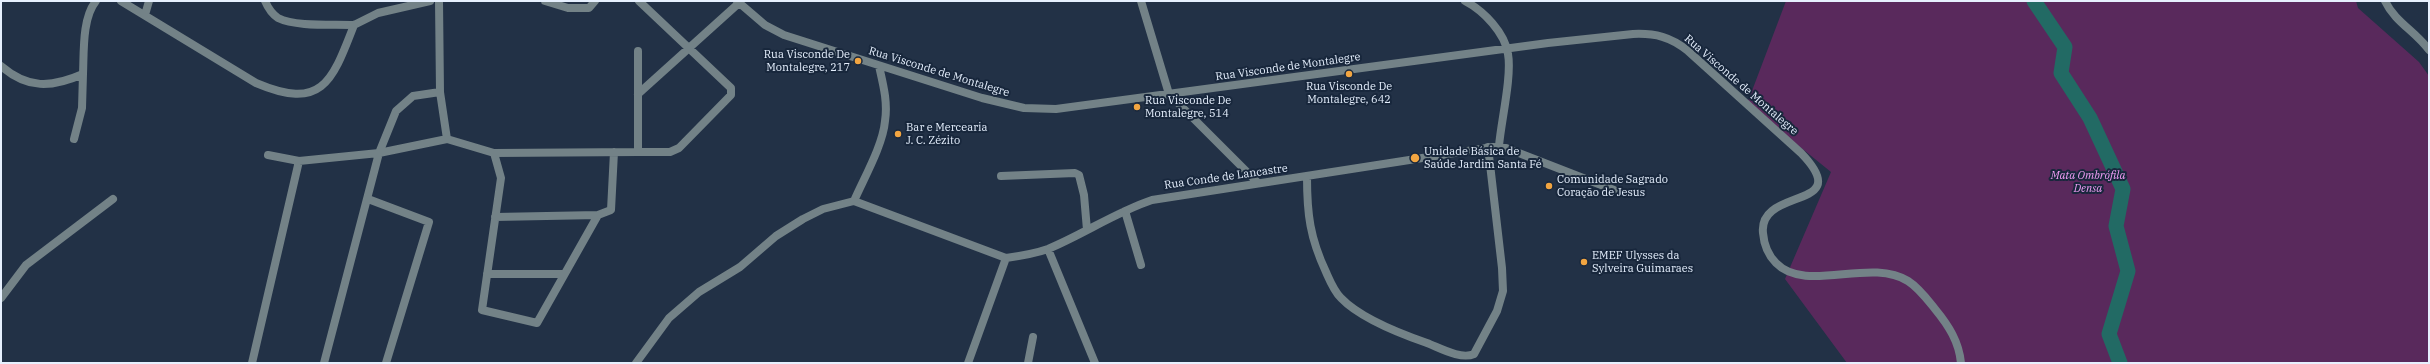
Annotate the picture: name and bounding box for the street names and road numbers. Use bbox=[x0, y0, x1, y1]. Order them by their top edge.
street label: Rua Visconde de Montalegre bbox=[1681, 32, 1801, 138]
street label: Rua Visconde de Montalegre bbox=[867, 44, 1011, 100]
street label: Rua Visconde de Montalegre bbox=[1215, 50, 1361, 84]
street label: Rua Conde de Lancastre bbox=[1163, 162, 1289, 192]

